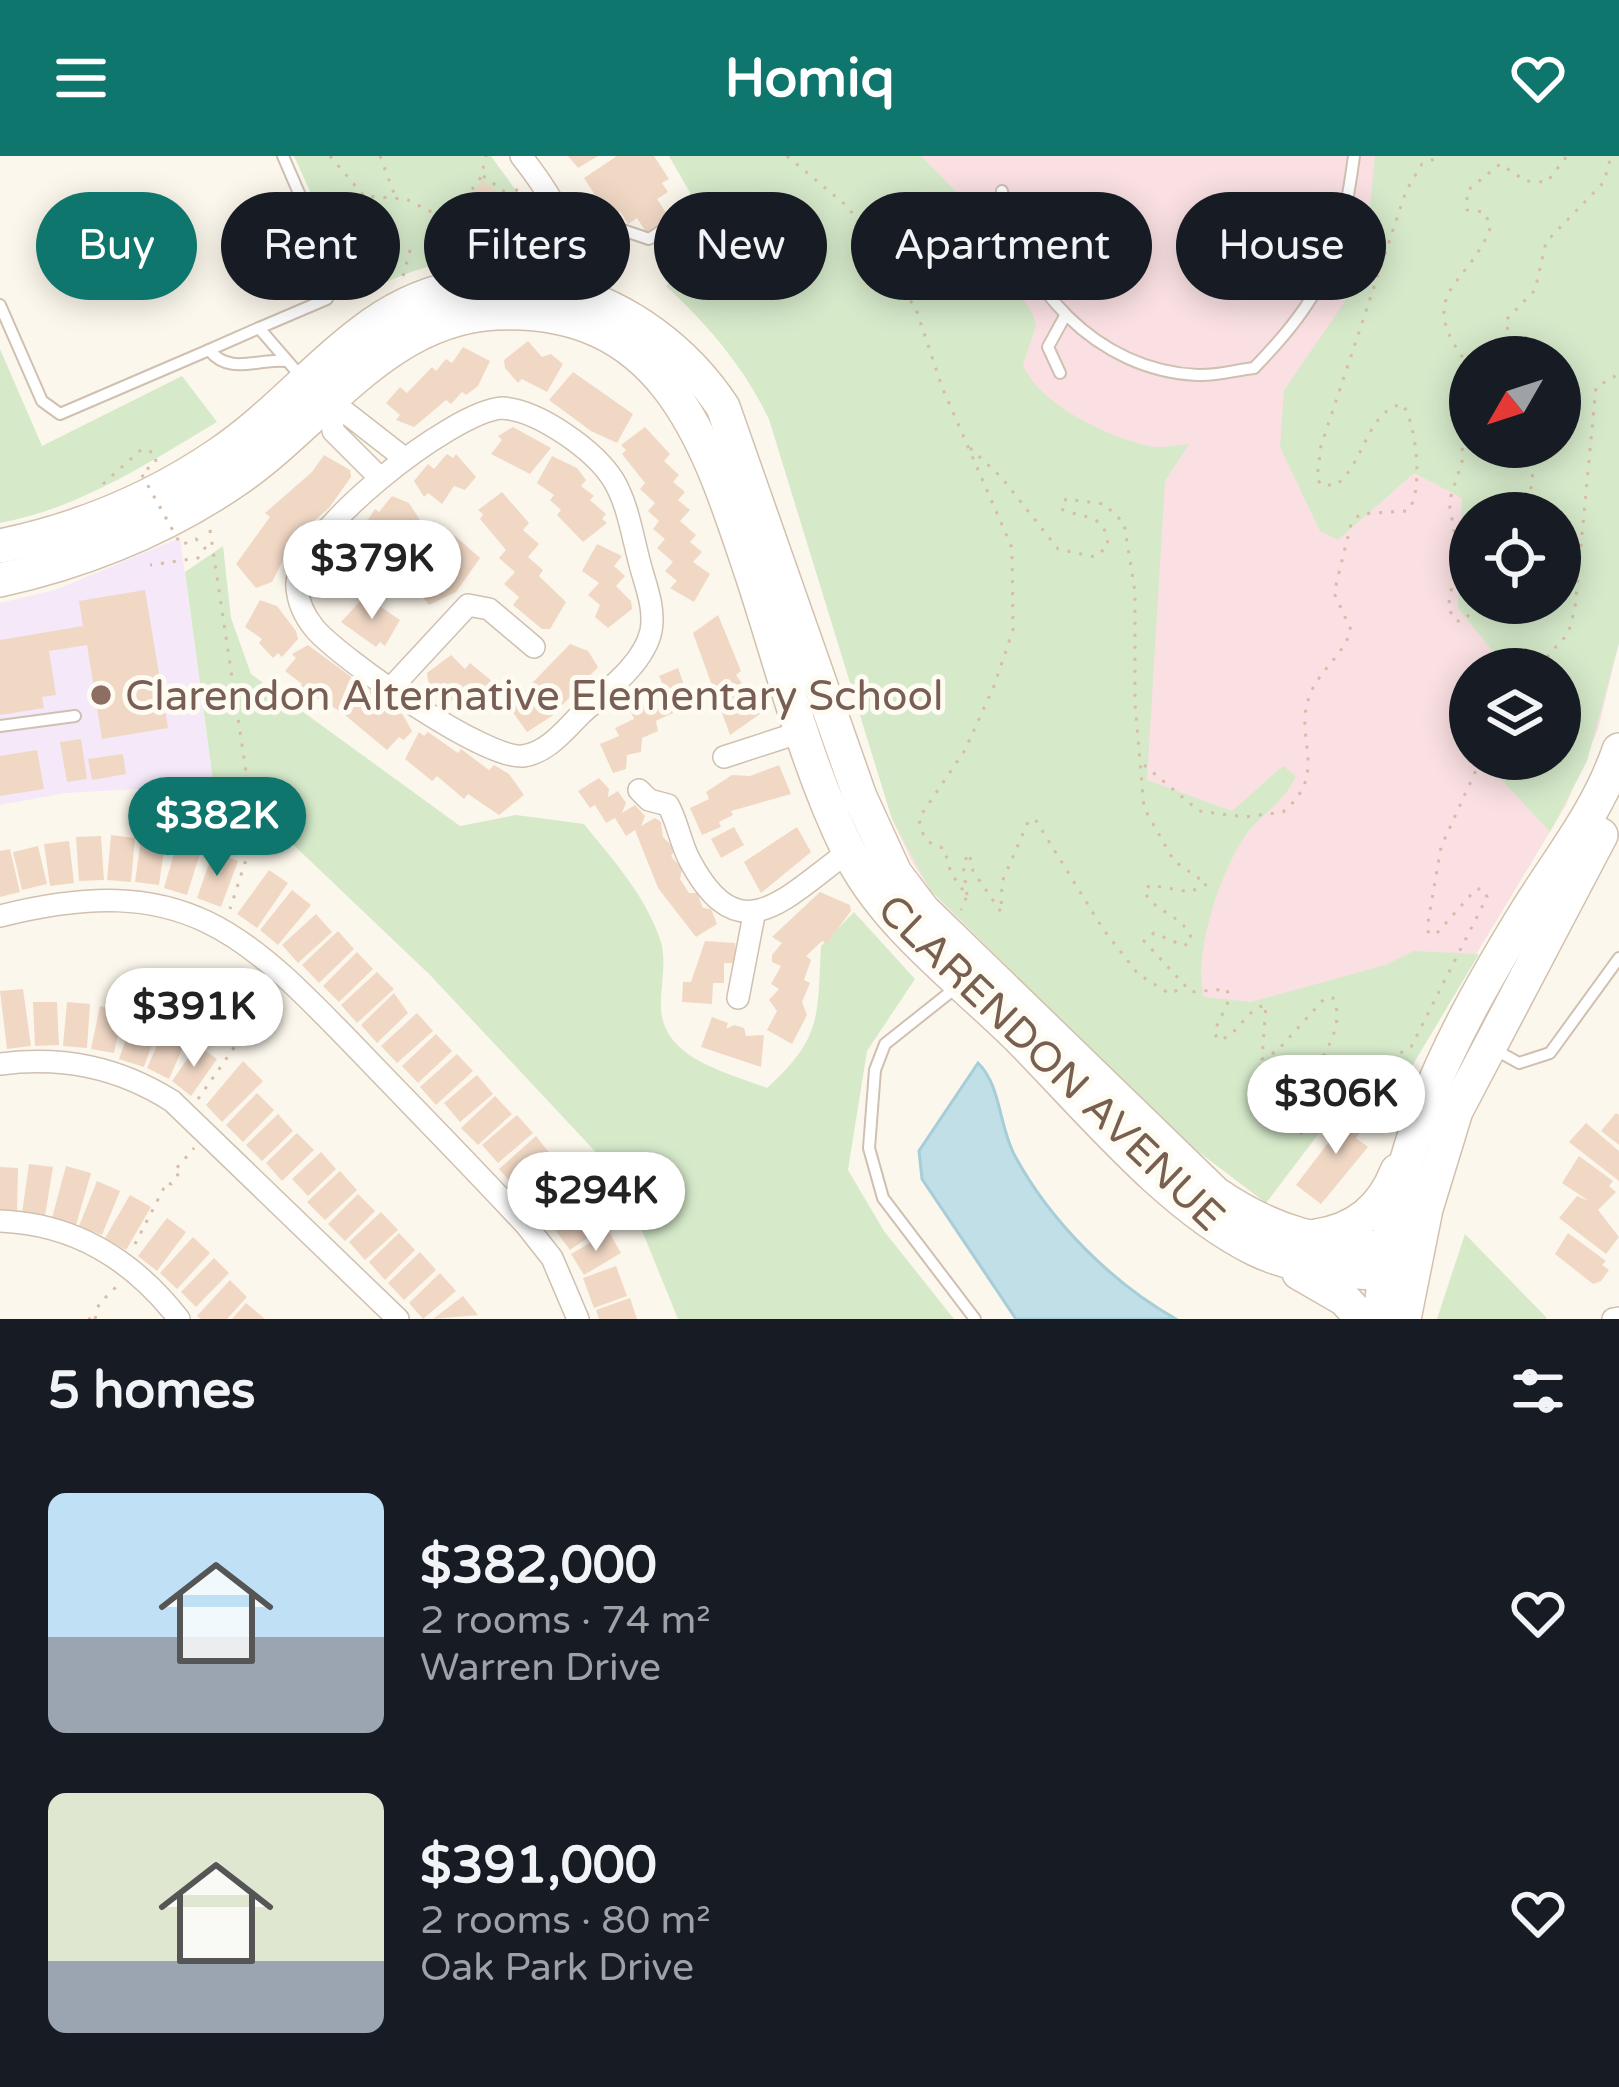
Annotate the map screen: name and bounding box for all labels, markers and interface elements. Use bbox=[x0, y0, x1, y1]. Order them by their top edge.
icon: menu bbox=[48, 45, 114, 111]
icon: heart bbox=[1505, 45, 1571, 111]
text: Homiq bbox=[725, 46, 894, 111]
chip: Buy bbox=[36, 192, 197, 300]
chip: Rent bbox=[221, 192, 400, 300]
chip: Filters bbox=[424, 192, 630, 300]
chip: New bbox=[654, 192, 827, 300]
chip: Apartment bbox=[851, 192, 1152, 300]
chip: House bbox=[1176, 192, 1386, 300]
north arrow bbox=[1449, 336, 1581, 468]
map controls bbox=[1449, 336, 1581, 780]
button: locate bbox=[1449, 492, 1581, 624]
pin: $379K bbox=[288, 520, 456, 622]
text: $379K bbox=[310, 535, 434, 582]
button: layers bbox=[1449, 648, 1581, 780]
place label: Clarendon Alternative Elementary School bbox=[125, 671, 944, 722]
marker: Clarendon Alternative Elementary School bbox=[88, 682, 114, 708]
pin: $382K bbox=[133, 777, 301, 879]
text: $382K bbox=[155, 792, 279, 839]
street label: CLARENDON AVENUE bbox=[867, 884, 1235, 1242]
pin: $391K bbox=[110, 968, 278, 1070]
text: $391K bbox=[132, 983, 256, 1030]
pin: $306K bbox=[1252, 1055, 1420, 1157]
text: $306K bbox=[1274, 1070, 1398, 1117]
pin: $294K bbox=[512, 1152, 680, 1254]
text: $294K bbox=[534, 1167, 658, 1214]
icon: filters bbox=[1505, 1358, 1571, 1424]
text: 5 homes bbox=[48, 1360, 256, 1422]
text: $382,000 bbox=[420, 1535, 657, 1597]
icon: home bbox=[144, 1541, 288, 1685]
icon: heart bbox=[1505, 1580, 1571, 1646]
text: 2 rooms · 74 m² bbox=[420, 1597, 711, 1644]
text: Warren Drive bbox=[420, 1644, 661, 1691]
text: $391,000 bbox=[420, 1835, 657, 1897]
icon: home bbox=[144, 1841, 288, 1985]
icon: heart bbox=[1505, 1880, 1571, 1946]
text: 2 rooms · 80 m² bbox=[420, 1897, 711, 1944]
text: Oak Park Drive bbox=[420, 1944, 694, 1991]

